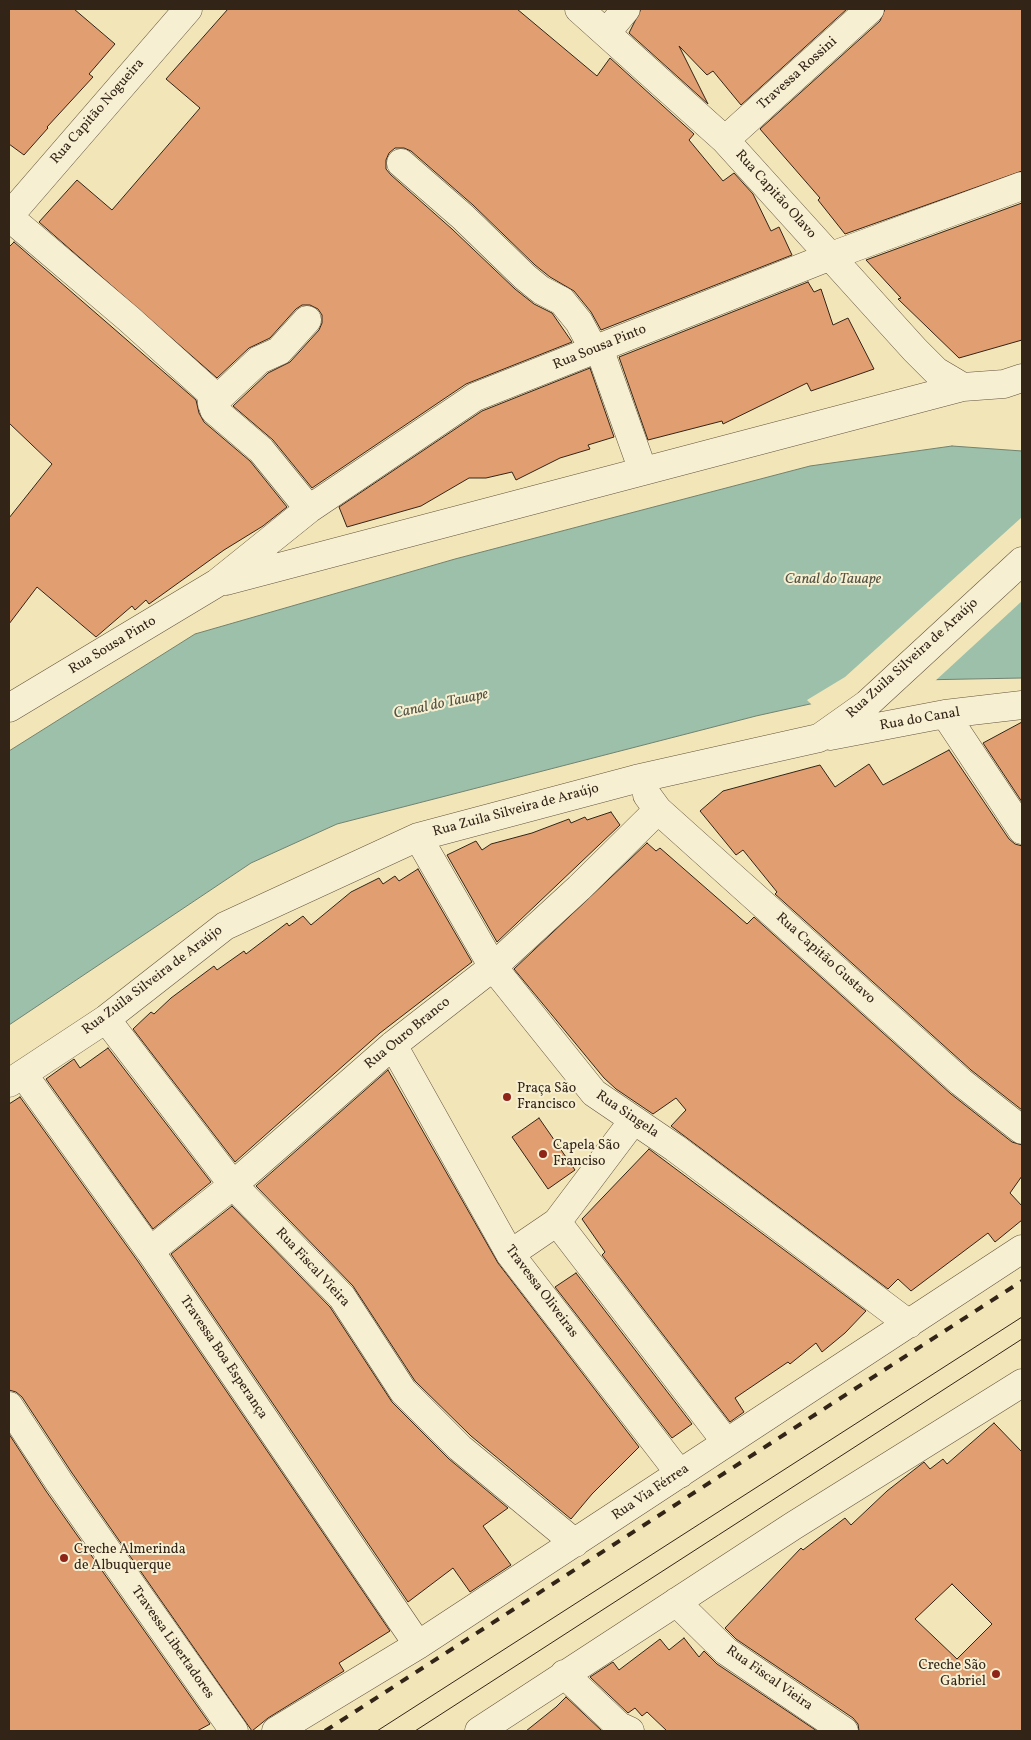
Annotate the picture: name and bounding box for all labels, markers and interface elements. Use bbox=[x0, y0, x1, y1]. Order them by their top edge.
street label: Travessa Rossini bbox=[755, 34, 841, 114]
street label: Rua Capitão Nogueira bbox=[48, 56, 148, 168]
street label: Rua Capitão Olavo bbox=[731, 147, 819, 243]
street label: Rua Sousa Pinto bbox=[551, 322, 649, 374]
water label: Canal do Tauape bbox=[785, 571, 881, 589]
street label: Rua Zuila Silveira de Araújo bbox=[844, 595, 982, 723]
street label: Rua Sousa Pinto bbox=[66, 613, 160, 679]
water label: Canal do Tauape bbox=[392, 686, 490, 724]
street label: Rua do Canal bbox=[879, 705, 961, 735]
street label: Rua Zuila Silveira de Araújo bbox=[431, 781, 601, 841]
street label: Rua Capitão Gustavo bbox=[772, 910, 878, 1008]
street label: Rua Zuila Silveira de Araújo bbox=[80, 923, 226, 1039]
street label: Rua Ouro Branco bbox=[362, 994, 454, 1074]
place label: Praça São Francisco bbox=[517, 1081, 576, 1114]
street label: Rua Singela bbox=[592, 1088, 662, 1142]
marker: Praça São Francisco bbox=[501, 1091, 513, 1103]
place label: Capela São Franciso bbox=[553, 1138, 620, 1170]
marker: Capela São Franciso bbox=[537, 1148, 549, 1160]
street label: Rua Fiscal Vieira bbox=[271, 1225, 353, 1311]
street label: Travessa Oliveiras bbox=[501, 1243, 581, 1341]
street label: Travessa Boa Esperança bbox=[175, 1293, 271, 1423]
street label: Rua Via Férrea bbox=[609, 1461, 693, 1525]
place label: Creche Almerinda de Albuquerque bbox=[74, 1542, 186, 1574]
marker: Creche Almerinda de Albuquerque bbox=[58, 1552, 70, 1564]
street label: Travessa Libertadores bbox=[127, 1583, 217, 1703]
street label: Rua Fiscal Vieira bbox=[722, 1643, 816, 1715]
place label: Creche São Gabriel bbox=[919, 1658, 986, 1690]
marker: Creche São Gabriel bbox=[990, 1668, 1002, 1680]

